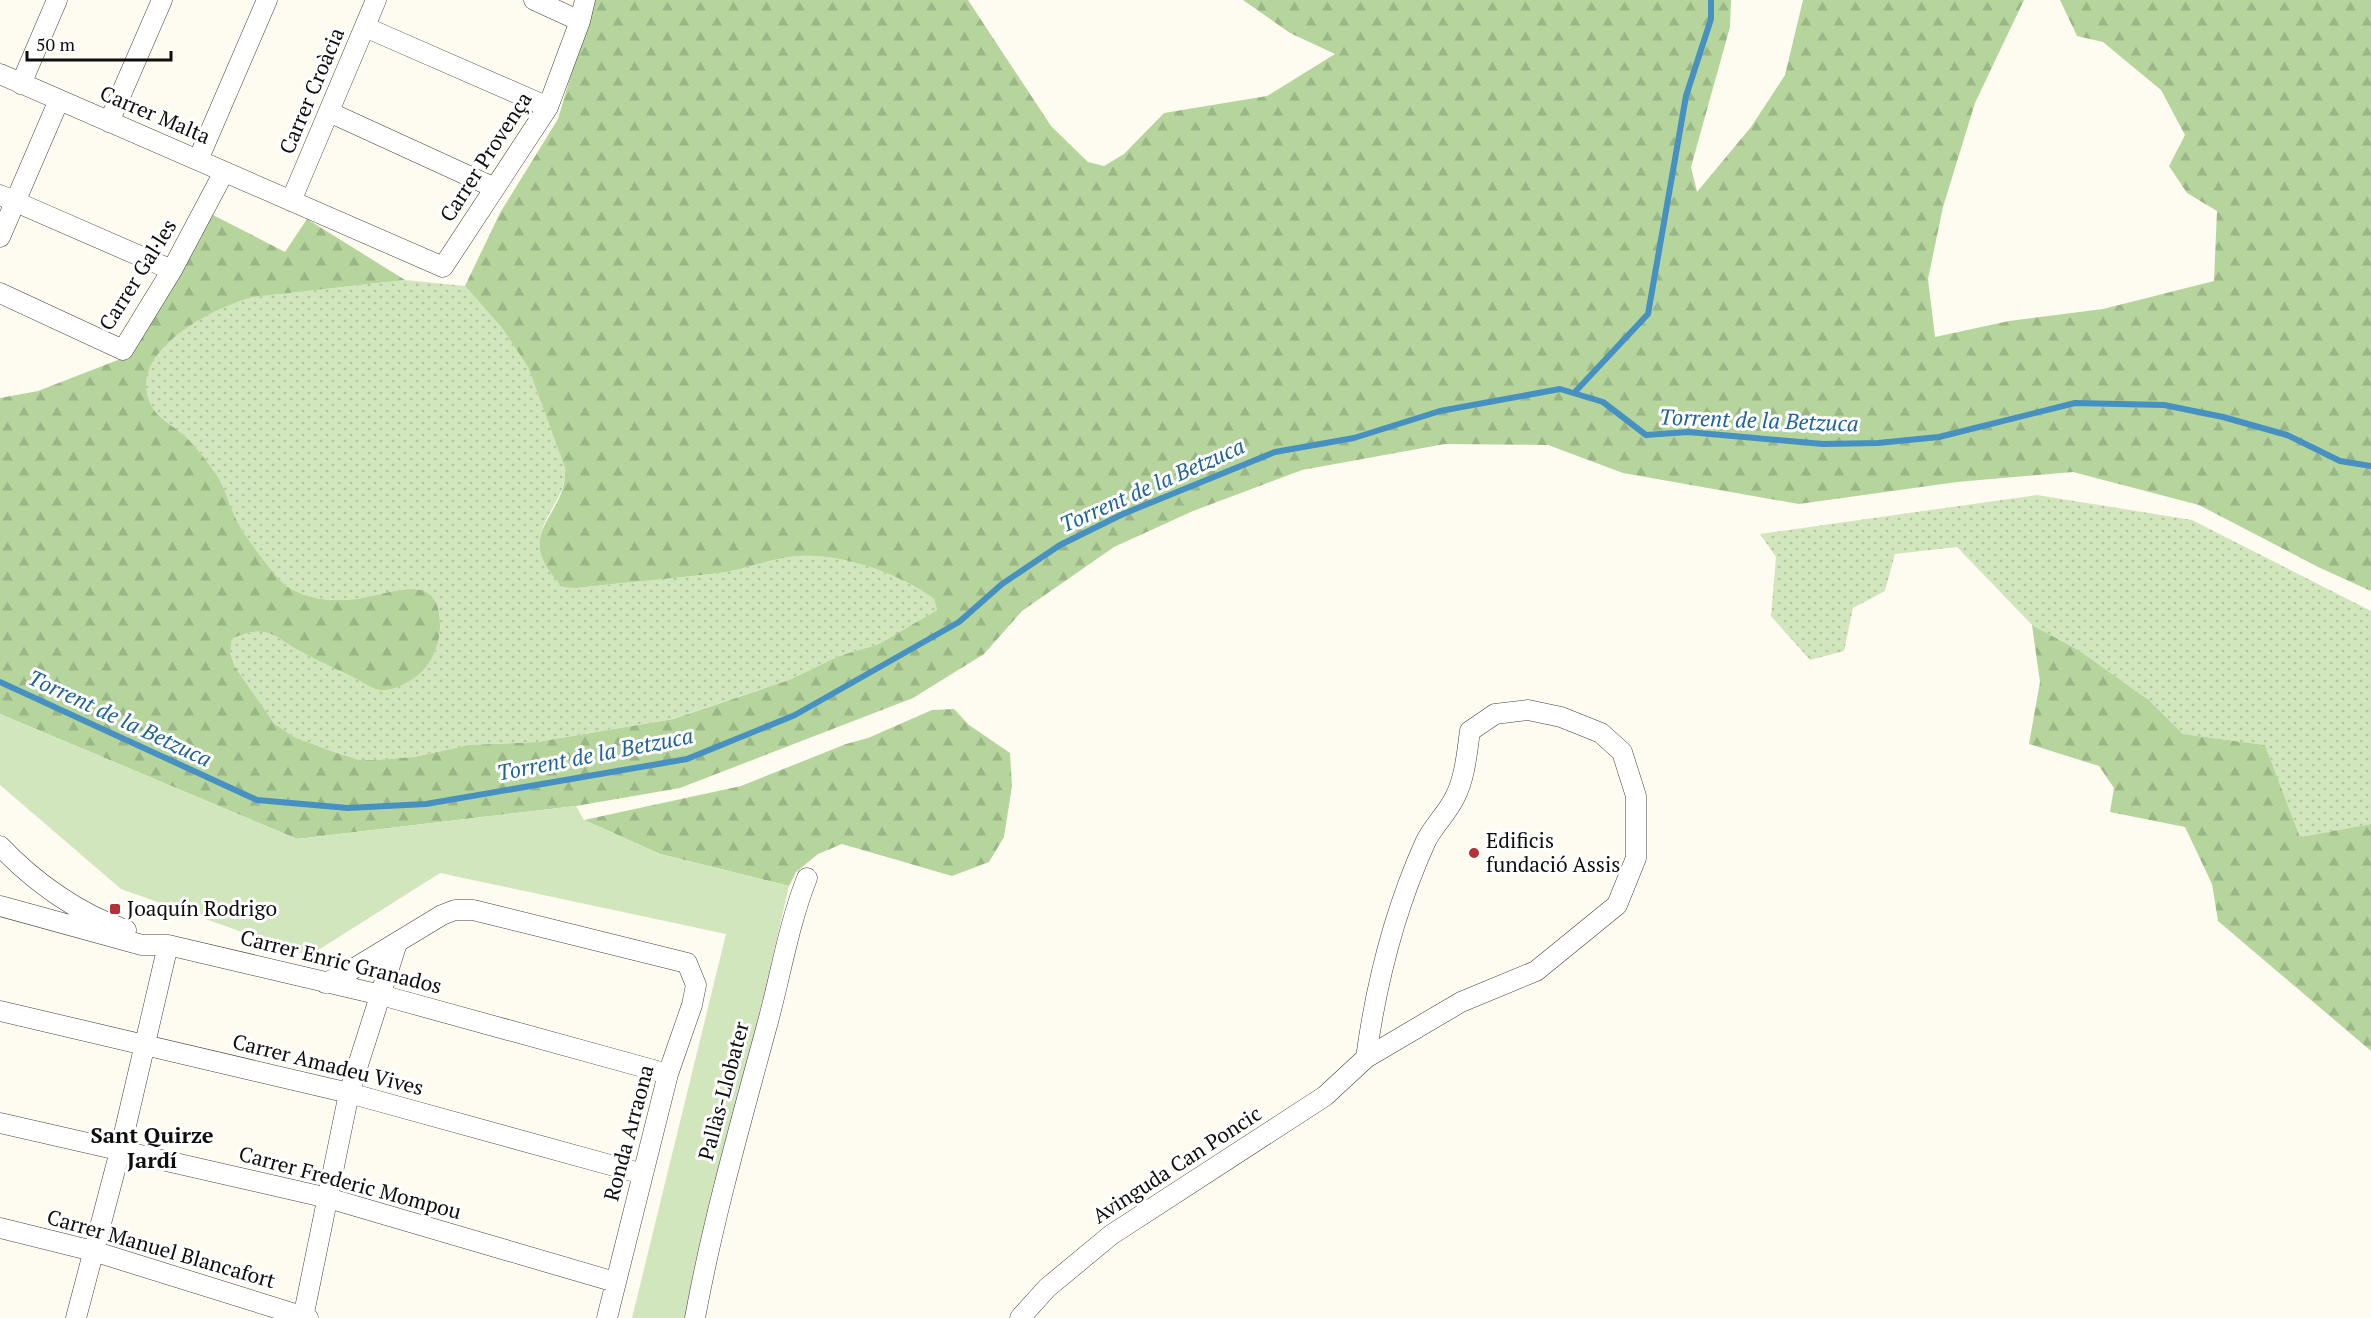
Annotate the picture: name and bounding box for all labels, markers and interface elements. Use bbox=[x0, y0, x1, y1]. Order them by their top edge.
street label: Carrer Croàcia bbox=[272, 23, 350, 158]
scale bar bbox=[27, 24, 171, 62]
text: 50 m bbox=[36, 32, 76, 56]
street label: Carrer Malta bbox=[96, 78, 215, 150]
street label: Carrer Provença bbox=[433, 86, 538, 227]
street label: Carrer Gal·les bbox=[92, 213, 183, 335]
water label: Torrent de la Betzuca bbox=[1659, 402, 1859, 437]
water label: Torrent de la Betzuca bbox=[1055, 431, 1249, 538]
water label: Torrent de la Betzuca bbox=[24, 662, 217, 773]
water label: Torrent de la Betzuca bbox=[494, 720, 696, 787]
place label: Edificis fundació Assis bbox=[1486, 826, 1620, 878]
marker: Edificis fundació Assis bbox=[1467, 846, 1481, 860]
place label: Joaquín Rodrigo bbox=[127, 894, 277, 922]
marker: Joaquín Rodrigo bbox=[108, 902, 122, 916]
street label: Carrer Enric Granados bbox=[238, 922, 445, 1000]
street label: Pallàs-Llobater bbox=[691, 1018, 755, 1163]
street label: Carrer Amadeu Vives bbox=[230, 1027, 427, 1101]
street label: Ronda Arraona bbox=[596, 1061, 660, 1204]
street label: Avinguda Can Poncic bbox=[1087, 1099, 1266, 1229]
district label: Sant Quirze Jardí bbox=[90, 1120, 214, 1174]
street label: Carrer Frederic Mompou bbox=[236, 1139, 464, 1225]
street label: Carrer Manuel Blancafort bbox=[44, 1202, 279, 1294]

